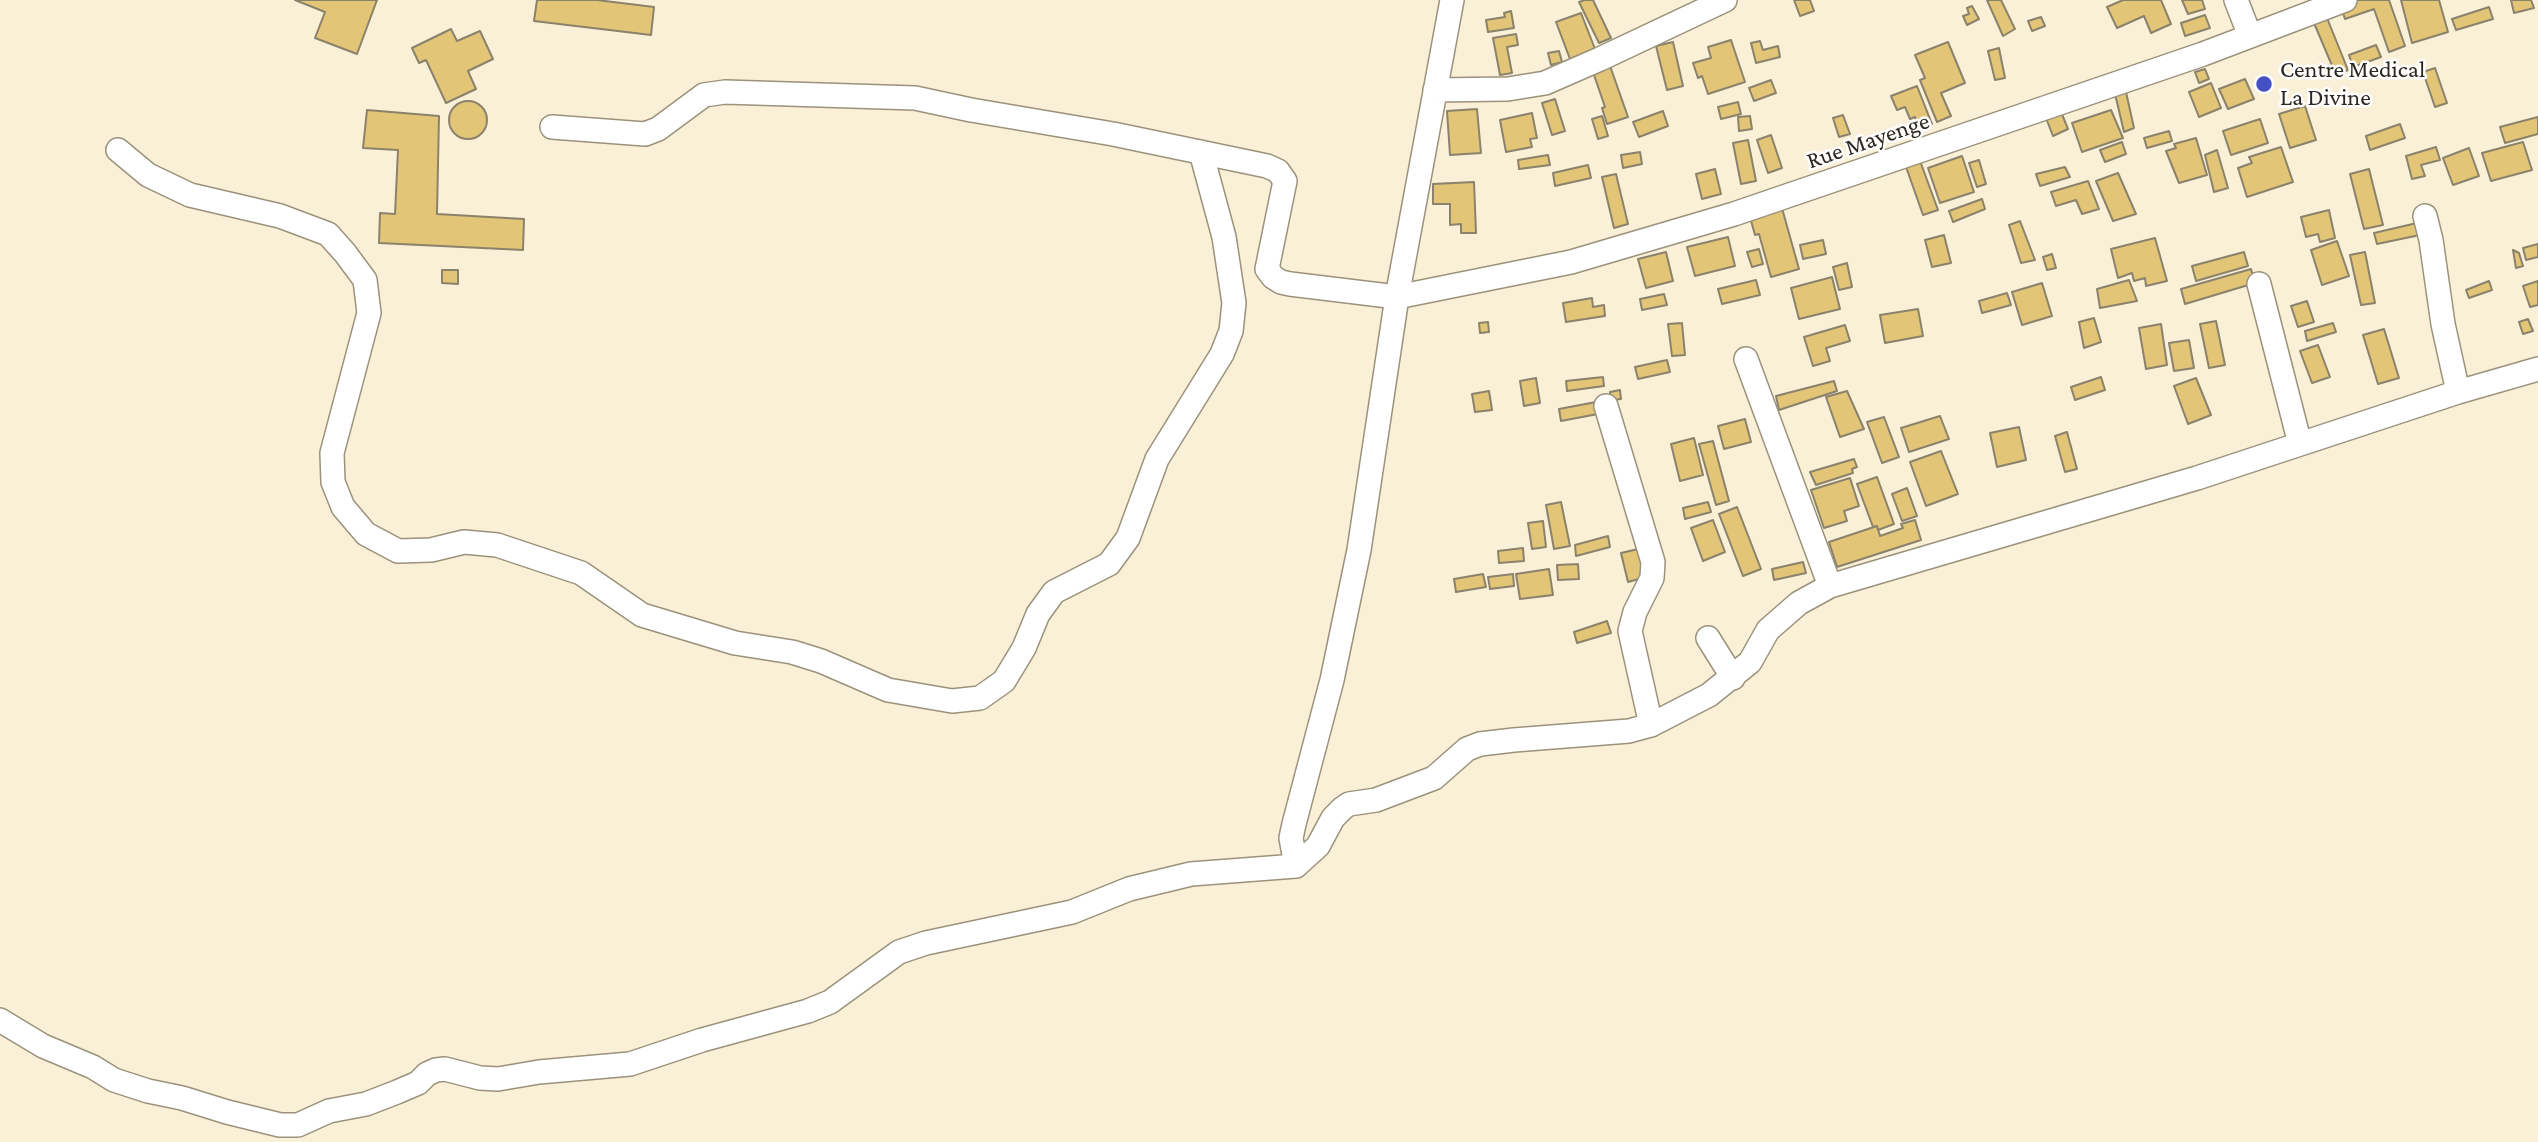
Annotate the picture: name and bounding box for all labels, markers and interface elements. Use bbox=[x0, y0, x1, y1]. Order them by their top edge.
place label: Centre Medical La Divine bbox=[2280, 56, 2425, 112]
marker: Centre Medical La Divine bbox=[2254, 74, 2274, 94]
street label: Rue Mayenge bbox=[1803, 107, 1933, 175]

